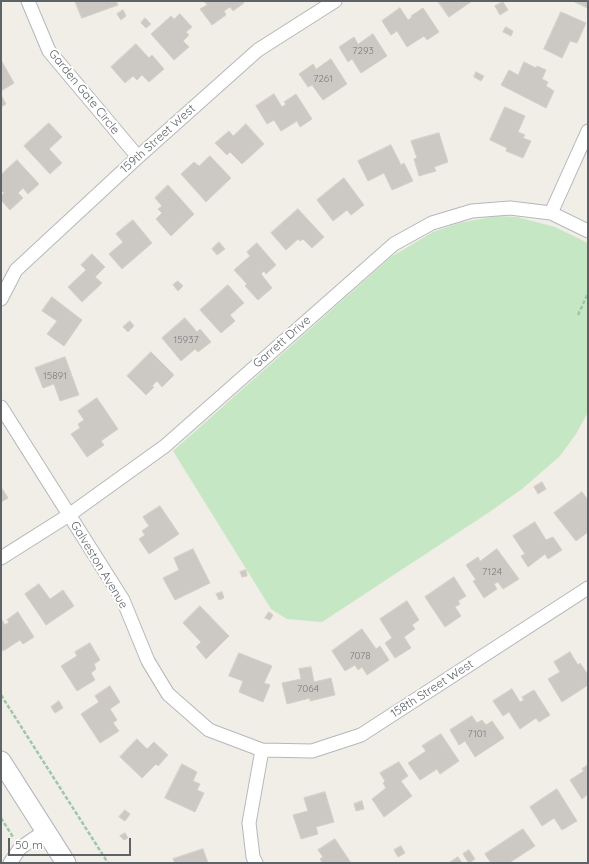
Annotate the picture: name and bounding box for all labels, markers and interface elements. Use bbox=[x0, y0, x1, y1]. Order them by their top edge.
house number: 7293 bbox=[352, 45, 374, 57]
street label: Garden Gate Circle bbox=[45, 47, 123, 137]
house number: 7261 bbox=[313, 73, 333, 85]
street label: 159th Street West bbox=[118, 102, 198, 176]
street label: Garrett Drive bbox=[250, 313, 314, 371]
house number: 15937 bbox=[173, 334, 199, 346]
house number: 15891 bbox=[43, 370, 67, 382]
street label: Galveston Avenue bbox=[67, 519, 131, 611]
house number: 7124 bbox=[482, 566, 502, 578]
house number: 7078 bbox=[349, 650, 371, 662]
street label: 158th Street West bbox=[388, 657, 476, 721]
house number: 7064 bbox=[297, 683, 319, 695]
house number: 7101 bbox=[468, 728, 486, 740]
scale bar bbox=[10, 830, 133, 856]
text: 50 m bbox=[15, 837, 43, 852]

